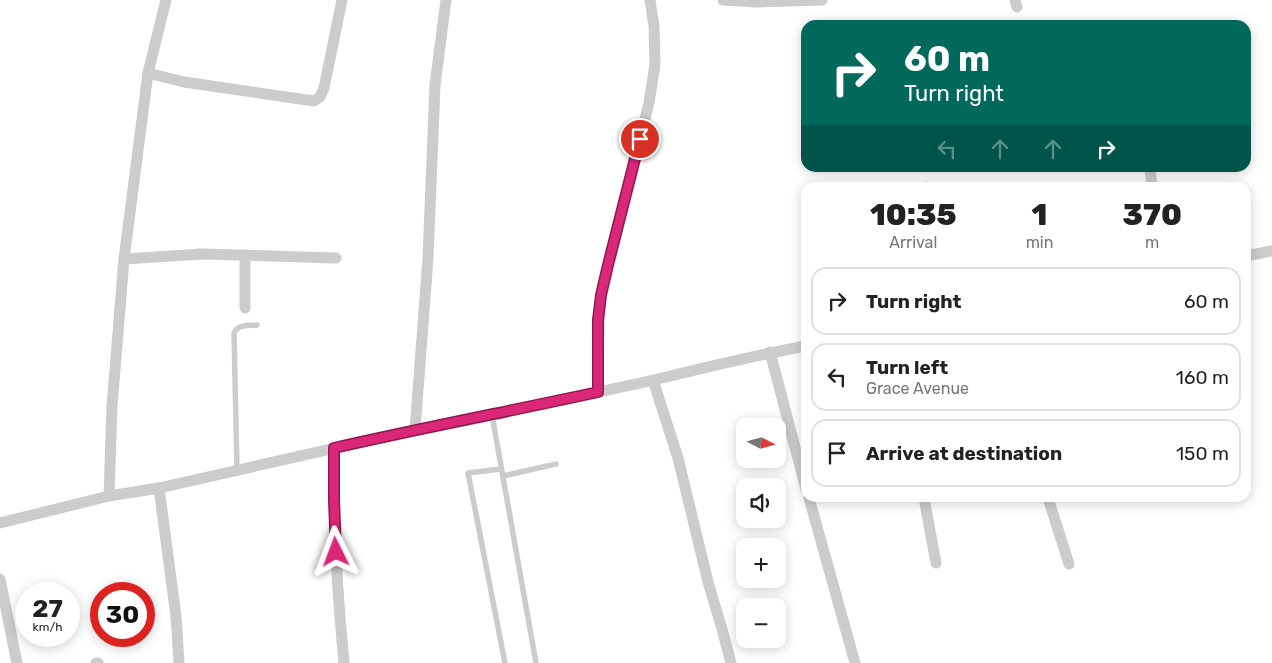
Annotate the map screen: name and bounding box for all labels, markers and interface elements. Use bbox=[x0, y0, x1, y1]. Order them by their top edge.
text: 60 m bbox=[904, 38, 990, 80]
icon: right bbox=[821, 40, 886, 105]
text: Turn right bbox=[904, 80, 1004, 107]
pin bbox=[619, 118, 661, 160]
icon: arrive bbox=[626, 125, 654, 153]
icon: left bbox=[933, 135, 961, 163]
icon: ahead bbox=[986, 135, 1014, 163]
icon: ahead bbox=[1039, 135, 1067, 163]
icon: right bbox=[1092, 135, 1120, 163]
text: 10:35 bbox=[870, 197, 957, 233]
text: 1 bbox=[1032, 197, 1047, 233]
text: 370 bbox=[1122, 197, 1182, 233]
text: Arrival bbox=[889, 233, 937, 252]
text: min bbox=[1026, 233, 1053, 252]
text: m bbox=[1145, 233, 1159, 252]
icon: right bbox=[823, 287, 851, 315]
text: Turn right bbox=[866, 290, 961, 313]
text: 60 m bbox=[1184, 290, 1229, 313]
text: Turn left bbox=[866, 356, 948, 379]
icon: left bbox=[823, 363, 851, 391]
text: 160 m bbox=[1176, 366, 1229, 389]
text: Grace Avenue bbox=[866, 379, 969, 398]
north arrow bbox=[736, 418, 786, 468]
map controls bbox=[736, 418, 786, 648]
icon: arrive bbox=[823, 439, 851, 467]
text: Arrive at destination bbox=[866, 442, 1062, 465]
text: 150 m bbox=[1176, 442, 1229, 465]
button: sound bbox=[736, 478, 786, 528]
position arrow bbox=[309, 525, 361, 577]
button: + bbox=[736, 538, 786, 588]
speed limit sign: 30 bbox=[90, 582, 155, 647]
text: 27 bbox=[32, 594, 63, 623]
button: − bbox=[736, 598, 786, 648]
text: km/h bbox=[33, 620, 62, 634]

